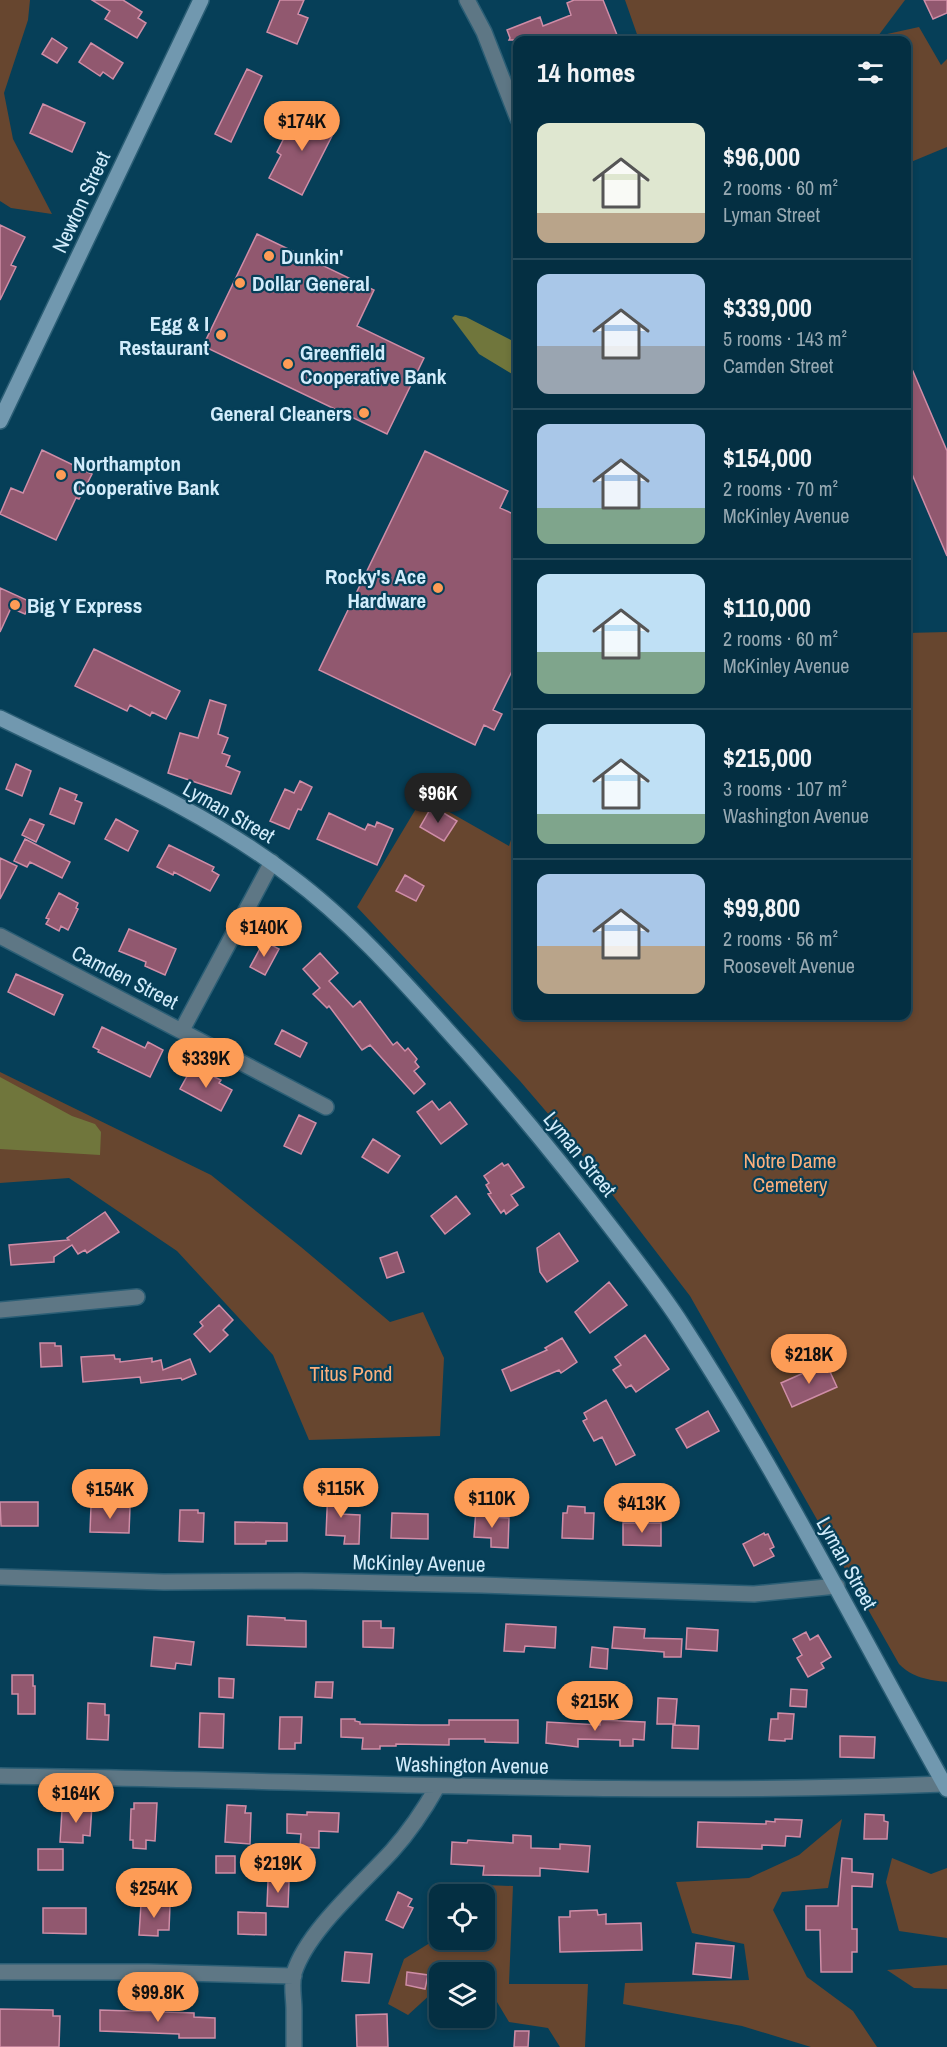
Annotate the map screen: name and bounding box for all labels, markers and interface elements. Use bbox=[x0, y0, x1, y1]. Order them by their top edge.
text: 14 homes bbox=[537, 55, 635, 90]
icon: filters bbox=[854, 56, 887, 89]
pin: $174K bbox=[260, 101, 344, 152]
text: $174K bbox=[278, 107, 326, 134]
text: $96,000 bbox=[723, 139, 800, 174]
street label: Newton Street bbox=[45, 146, 117, 258]
icon: home bbox=[585, 147, 657, 219]
text: 2 rooms · 60 m² bbox=[723, 174, 838, 201]
text: Lyman Street bbox=[723, 201, 820, 228]
place label: Dunkin' bbox=[281, 242, 343, 271]
marker: Dunkin' bbox=[262, 249, 276, 263]
place label: Dollar General bbox=[252, 269, 370, 298]
marker: Dollar General bbox=[233, 276, 247, 290]
text: $339,000 bbox=[723, 290, 812, 325]
icon: home bbox=[585, 298, 657, 370]
place label: Egg & I Restaurant bbox=[119, 309, 209, 362]
text: 5 rooms · 143 m² bbox=[723, 325, 847, 352]
marker: Egg & I Restaurant bbox=[214, 328, 228, 342]
place label: Greenfield Cooperative Bank bbox=[300, 338, 447, 391]
text: Camden Street bbox=[723, 352, 833, 379]
marker: Greenfield Cooperative Bank bbox=[281, 357, 295, 371]
place label: General Cleaners bbox=[210, 399, 352, 428]
marker: General Cleaners bbox=[357, 406, 371, 420]
text: $154,000 bbox=[723, 440, 812, 475]
icon: home bbox=[585, 448, 657, 520]
place label: Northampton Cooperative Bank bbox=[73, 449, 220, 502]
marker: Northampton Cooperative Bank bbox=[54, 468, 68, 482]
text: 2 rooms · 70 m² bbox=[723, 475, 838, 502]
text: McKinley Avenue bbox=[723, 502, 849, 529]
place label: Rocky's Ace Hardware bbox=[325, 562, 426, 615]
marker: Rocky's Ace Hardware bbox=[431, 581, 445, 595]
text: $110,000 bbox=[723, 590, 811, 625]
place label: Big Y Express bbox=[27, 591, 142, 620]
marker: Big Y Express bbox=[8, 598, 22, 612]
icon: home bbox=[585, 598, 657, 670]
text: 2 rooms · 60 m² bbox=[723, 625, 838, 652]
text: McKinley Avenue bbox=[723, 652, 849, 679]
text: $215,000 bbox=[723, 740, 812, 775]
icon: home bbox=[585, 748, 657, 820]
pin: $96K bbox=[402, 773, 474, 824]
street label: Lyman Street bbox=[178, 774, 281, 850]
text: 3 rooms · 107 m² bbox=[723, 775, 847, 802]
text: $96K bbox=[418, 779, 458, 806]
text: Washington Avenue bbox=[723, 802, 869, 829]
text: $99,800 bbox=[723, 890, 800, 925]
icon: home bbox=[585, 898, 657, 970]
pin: $140K bbox=[222, 907, 306, 958]
text: $140K bbox=[240, 913, 288, 940]
text: 2 rooms · 56 m² bbox=[723, 925, 838, 952]
street label: Camden Street bbox=[67, 938, 183, 1016]
text: Roosevelt Avenue bbox=[723, 952, 855, 979]
pin: $339K bbox=[164, 1038, 248, 1089]
text: $339K bbox=[182, 1044, 230, 1071]
street label: Lyman Street bbox=[537, 1105, 623, 1203]
park label: Notre Dame Cemetery bbox=[744, 1146, 836, 1199]
pin: $218K bbox=[767, 1334, 851, 1385]
text: $218K bbox=[785, 1340, 833, 1367]
park label: Titus Pond bbox=[310, 1359, 392, 1388]
pin: $115K bbox=[299, 1468, 383, 1519]
pin: $154K bbox=[68, 1469, 152, 1520]
text: $115K bbox=[317, 1474, 365, 1501]
text: $154K bbox=[86, 1475, 134, 1502]
pin: $110K bbox=[450, 1478, 534, 1529]
pin: $413K bbox=[600, 1483, 684, 1534]
text: $110K bbox=[468, 1484, 516, 1511]
text: $413K bbox=[618, 1489, 666, 1516]
street label: Lyman Street bbox=[810, 1511, 884, 1615]
street label: McKinley Avenue bbox=[352, 1547, 486, 1579]
pin: $215K bbox=[553, 1681, 637, 1732]
text: $215K bbox=[571, 1687, 619, 1714]
street label: Washington Avenue bbox=[395, 1749, 549, 1781]
pin: $164K bbox=[34, 1773, 118, 1824]
text: $164K bbox=[52, 1779, 100, 1806]
pin: $219K bbox=[236, 1843, 320, 1894]
text: $219K bbox=[254, 1849, 302, 1876]
pin: $254K bbox=[112, 1868, 196, 1919]
text: $254K bbox=[130, 1874, 178, 1901]
map controls bbox=[429, 1884, 495, 2028]
button: locate bbox=[429, 1884, 495, 1950]
button: layers bbox=[429, 1962, 495, 2028]
pin: $99.8K bbox=[109, 1972, 207, 2023]
text: $99.8K bbox=[132, 1978, 184, 2005]

